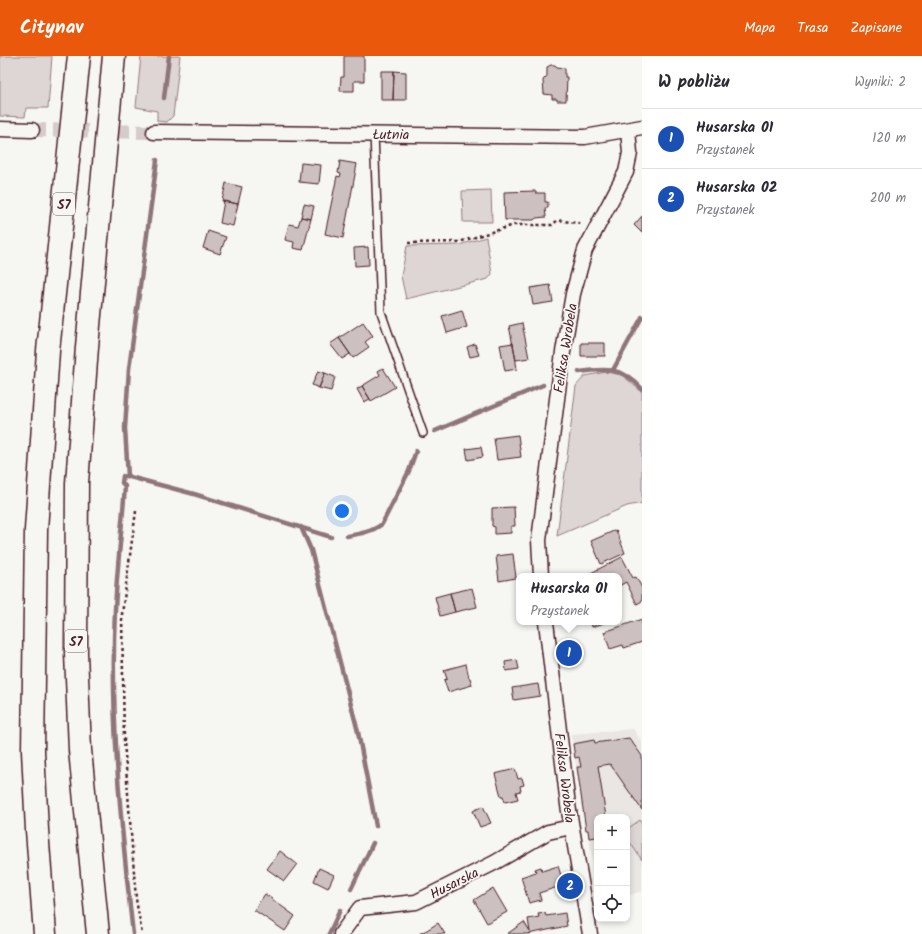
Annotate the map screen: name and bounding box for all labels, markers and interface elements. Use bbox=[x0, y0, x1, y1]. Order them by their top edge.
text: Citynav bbox=[20, 13, 83, 43]
text: Mapa bbox=[744, 17, 775, 39]
text: Trasa bbox=[797, 17, 828, 39]
text: Zapisane bbox=[850, 17, 902, 39]
text: W pobliżu bbox=[658, 69, 729, 96]
text: Wyniki: 2 bbox=[855, 72, 906, 93]
text: Husarska 01 bbox=[696, 116, 773, 140]
street label: Łutnia bbox=[373, 124, 409, 146]
text: 1 bbox=[669, 128, 673, 149]
text: 120 m bbox=[872, 128, 906, 149]
text: Przystanek bbox=[696, 140, 755, 161]
text: Husarska 02 bbox=[696, 176, 777, 200]
text: 2 bbox=[667, 188, 675, 209]
text: 200 m bbox=[870, 188, 906, 209]
road number: S7 bbox=[53, 193, 75, 215]
text: Przystanek bbox=[696, 200, 755, 221]
street label: Feliksa Wrobela bbox=[548, 302, 584, 395]
your location bbox=[332, 501, 352, 521]
popup bbox=[516, 573, 622, 625]
text: Husarska 01 bbox=[530, 577, 608, 601]
text: Przystanek bbox=[530, 601, 589, 622]
road number: S7 bbox=[65, 630, 87, 652]
pin: 1 bbox=[556, 638, 582, 668]
street label: Feliksa Wrobela bbox=[548, 732, 580, 824]
map controls bbox=[594, 814, 630, 922]
button: + bbox=[594, 814, 630, 850]
button: − bbox=[594, 850, 630, 886]
street label: Husarska bbox=[426, 862, 483, 906]
pin: 2 bbox=[557, 871, 583, 901]
button: locate bbox=[594, 886, 630, 922]

